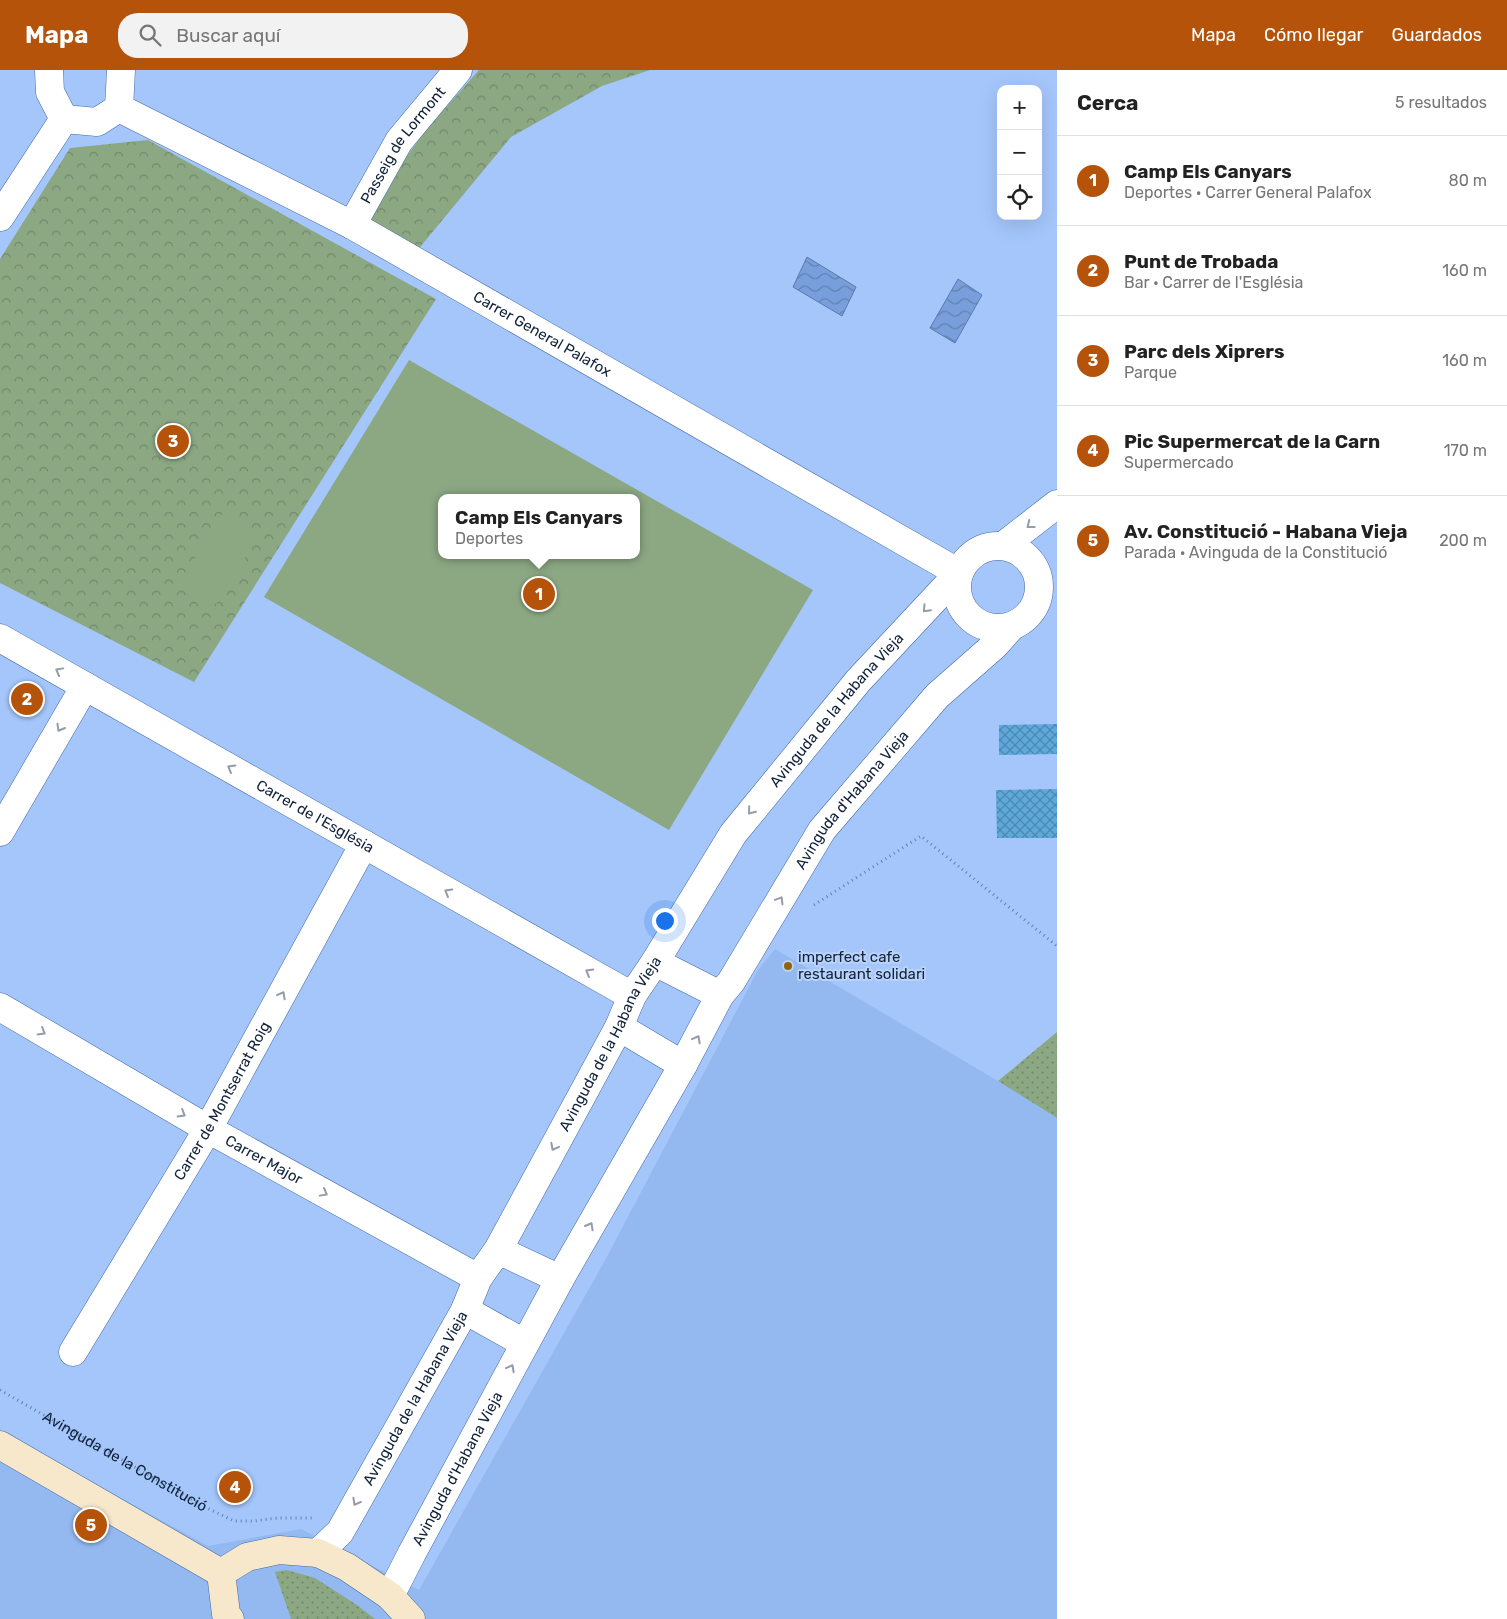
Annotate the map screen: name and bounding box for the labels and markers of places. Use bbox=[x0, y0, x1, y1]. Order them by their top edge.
pin: 3 bbox=[157, 422, 189, 460]
pin: 1 bbox=[523, 575, 555, 613]
pin: 2 bbox=[11, 680, 43, 718]
place label: imperfect cafe restaurant solidari bbox=[798, 948, 925, 983]
marker: imperfect cafe restaurant solidari bbox=[782, 960, 794, 972]
pin: 4 bbox=[219, 1468, 251, 1506]
pin: 5 bbox=[75, 1506, 107, 1544]

